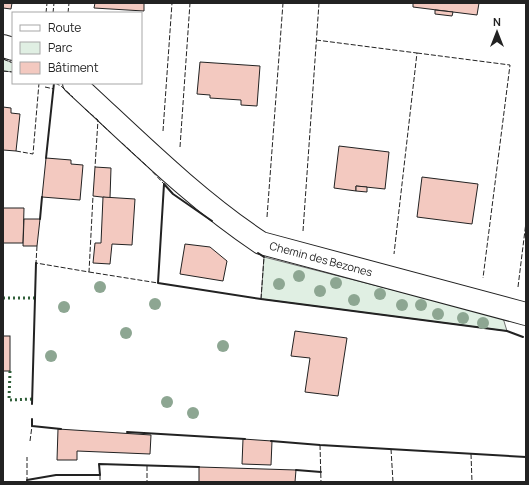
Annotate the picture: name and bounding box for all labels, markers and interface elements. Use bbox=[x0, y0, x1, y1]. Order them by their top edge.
legend bbox=[12, 12, 142, 84]
north arrow bbox=[477, 12, 517, 52]
text: N bbox=[493, 14, 501, 29]
text: Route bbox=[48, 19, 81, 36]
text: Parc bbox=[48, 39, 73, 56]
text: Bâtiment bbox=[48, 59, 99, 76]
street label: Chemin des Bezones bbox=[268, 238, 374, 280]

